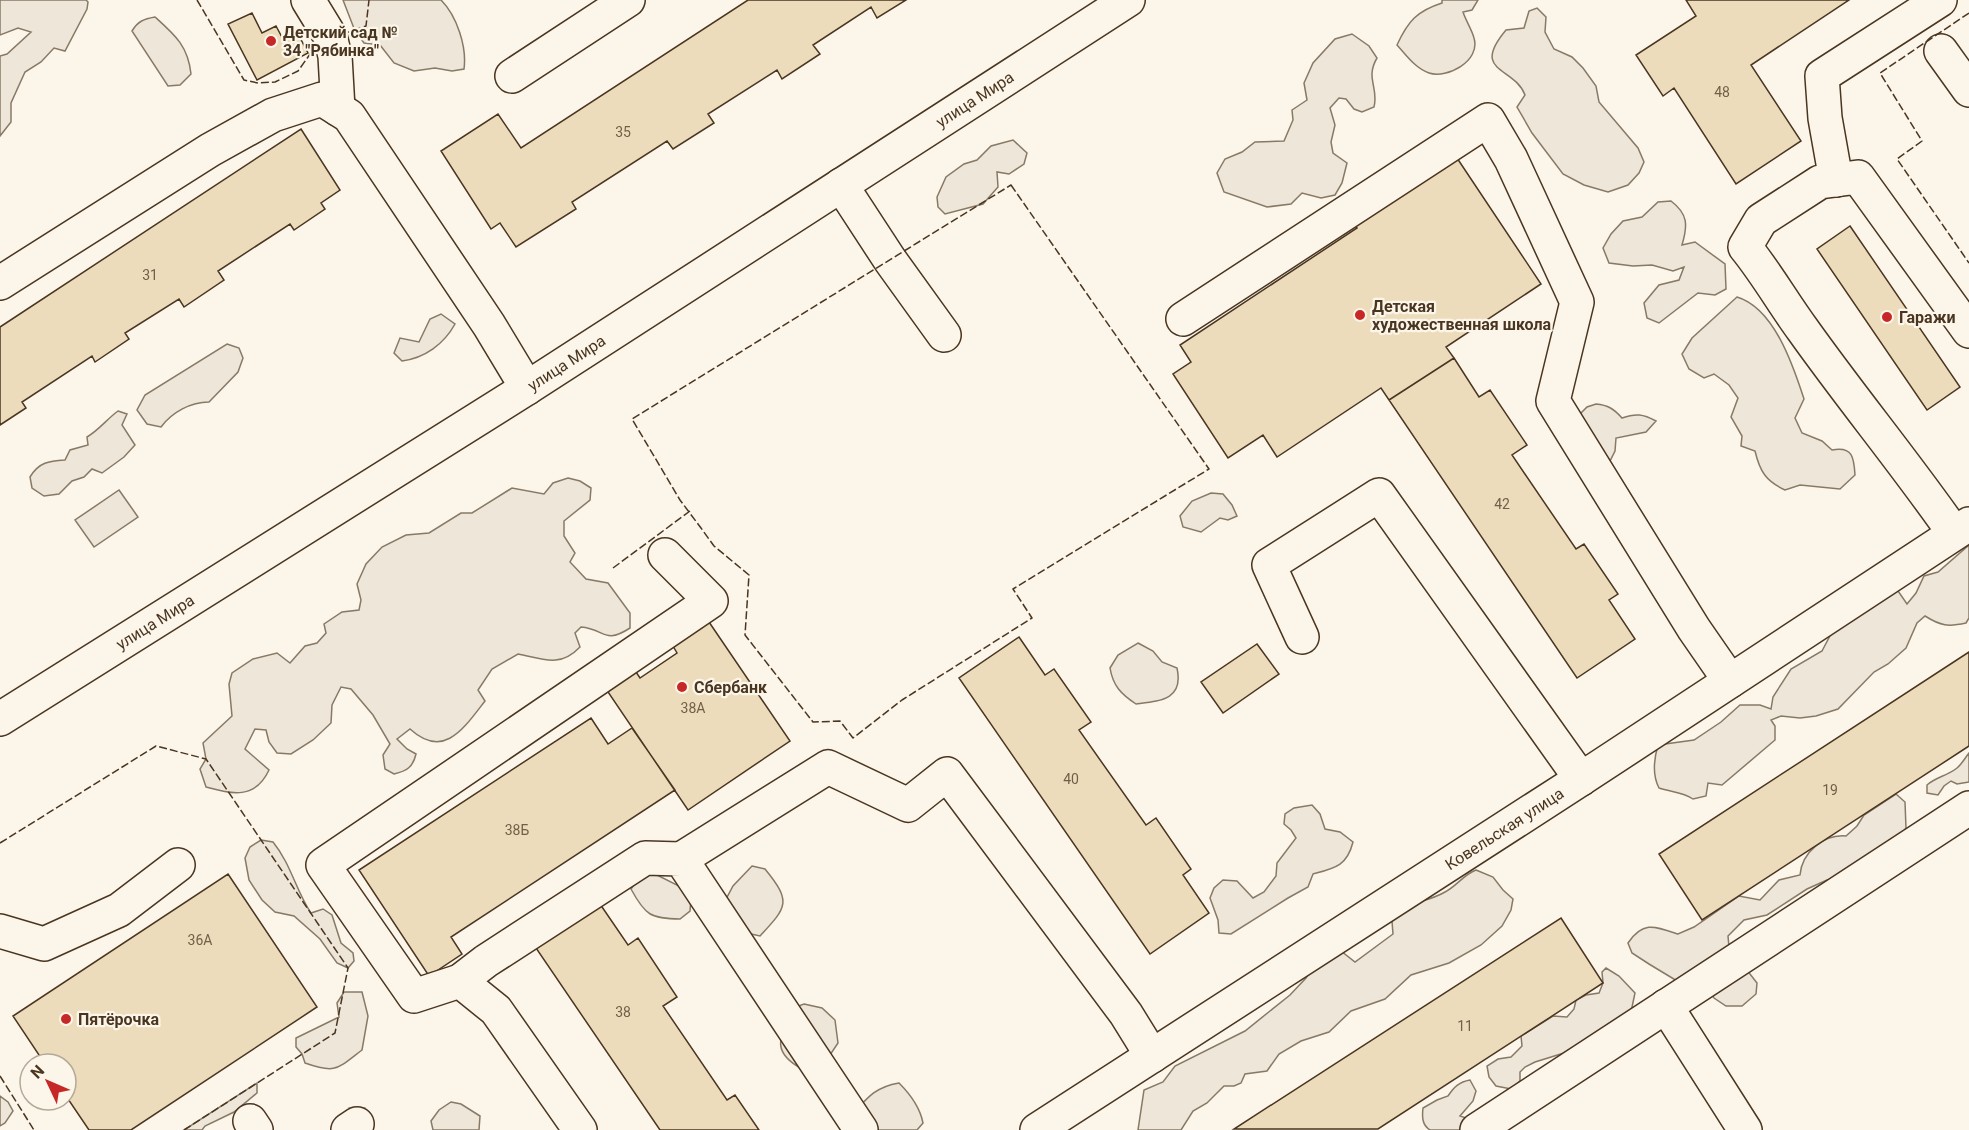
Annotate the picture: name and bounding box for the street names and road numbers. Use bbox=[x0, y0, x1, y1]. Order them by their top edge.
street label: улица Мира bbox=[932, 67, 1017, 131]
street label: улица Мира bbox=[524, 331, 609, 395]
street label: улица Мира bbox=[112, 590, 198, 653]
street label: Ковельская улица bbox=[1441, 783, 1567, 874]

